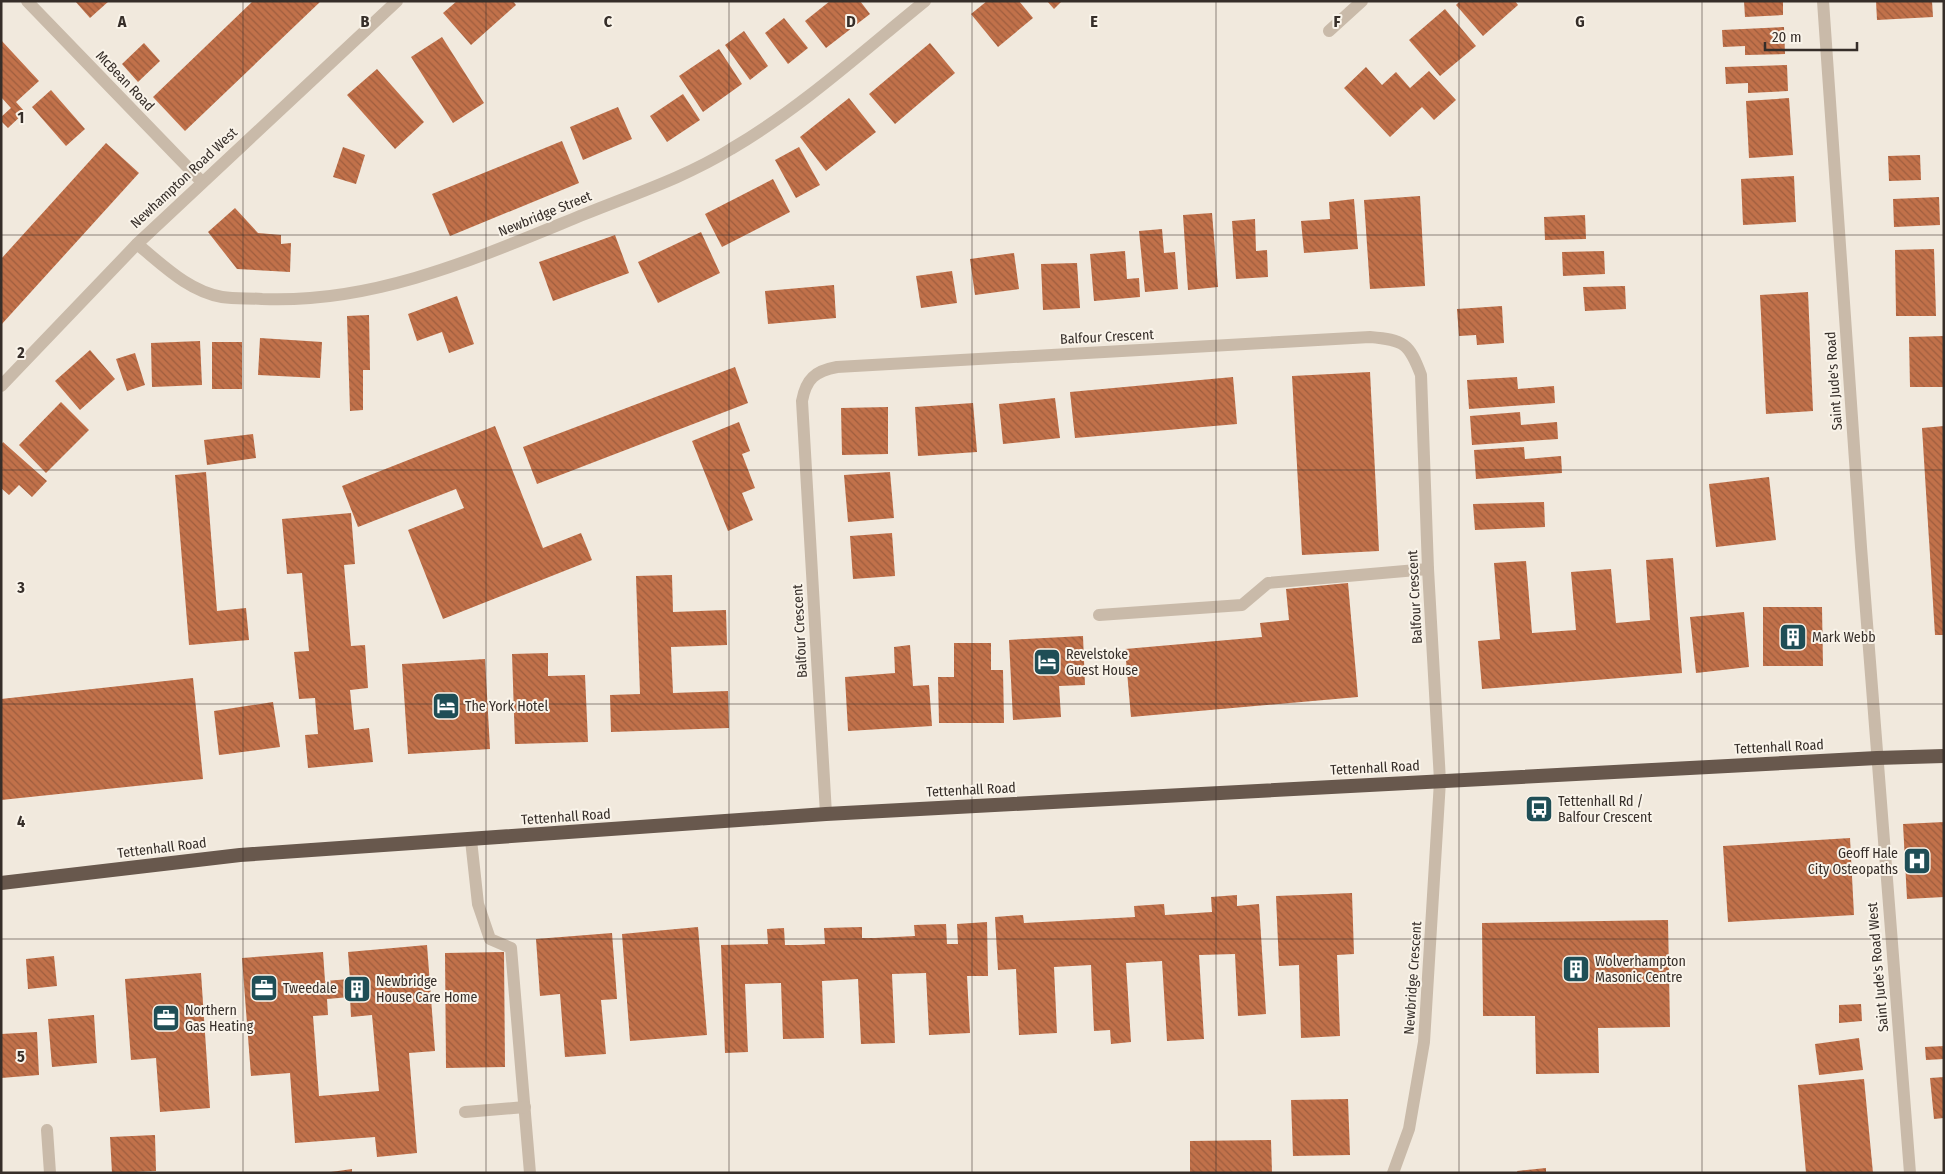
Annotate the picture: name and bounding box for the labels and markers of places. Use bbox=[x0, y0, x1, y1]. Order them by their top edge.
building icon: Mark Webb bbox=[1778, 622, 1808, 652]
place label: Mark Webb bbox=[1812, 629, 1876, 646]
place label: Revelstoke Guest House bbox=[1066, 646, 1138, 679]
hotel icon: Revelstoke Guest House bbox=[1032, 647, 1062, 677]
hotel icon: The York Hotel bbox=[431, 691, 461, 721]
place label: The York Hotel bbox=[465, 698, 548, 715]
place label: Tettenhall Rd / Balfour Crescent bbox=[1558, 793, 1652, 826]
bus stop icon: Tettenhall Rd / Balfour Crescent bbox=[1524, 794, 1554, 824]
place label: Geoff Hale City Osteopaths bbox=[1808, 845, 1898, 878]
hospital icon: Geoff Hale City Osteopaths bbox=[1902, 846, 1932, 876]
place label: Wolverhampton Masonic Centre bbox=[1595, 953, 1686, 986]
building icon: Wolverhampton Masonic Centre bbox=[1561, 954, 1591, 984]
office icon: Tweedale bbox=[249, 973, 279, 1003]
place label: Newbridge House Care Home bbox=[376, 973, 477, 1006]
building icon: Newbridge House Care Home bbox=[342, 974, 372, 1004]
place label: Tweedale bbox=[283, 980, 337, 997]
place label: Northern Gas Heating bbox=[185, 1002, 254, 1035]
office icon: Northern Gas Heating bbox=[151, 1003, 181, 1033]

